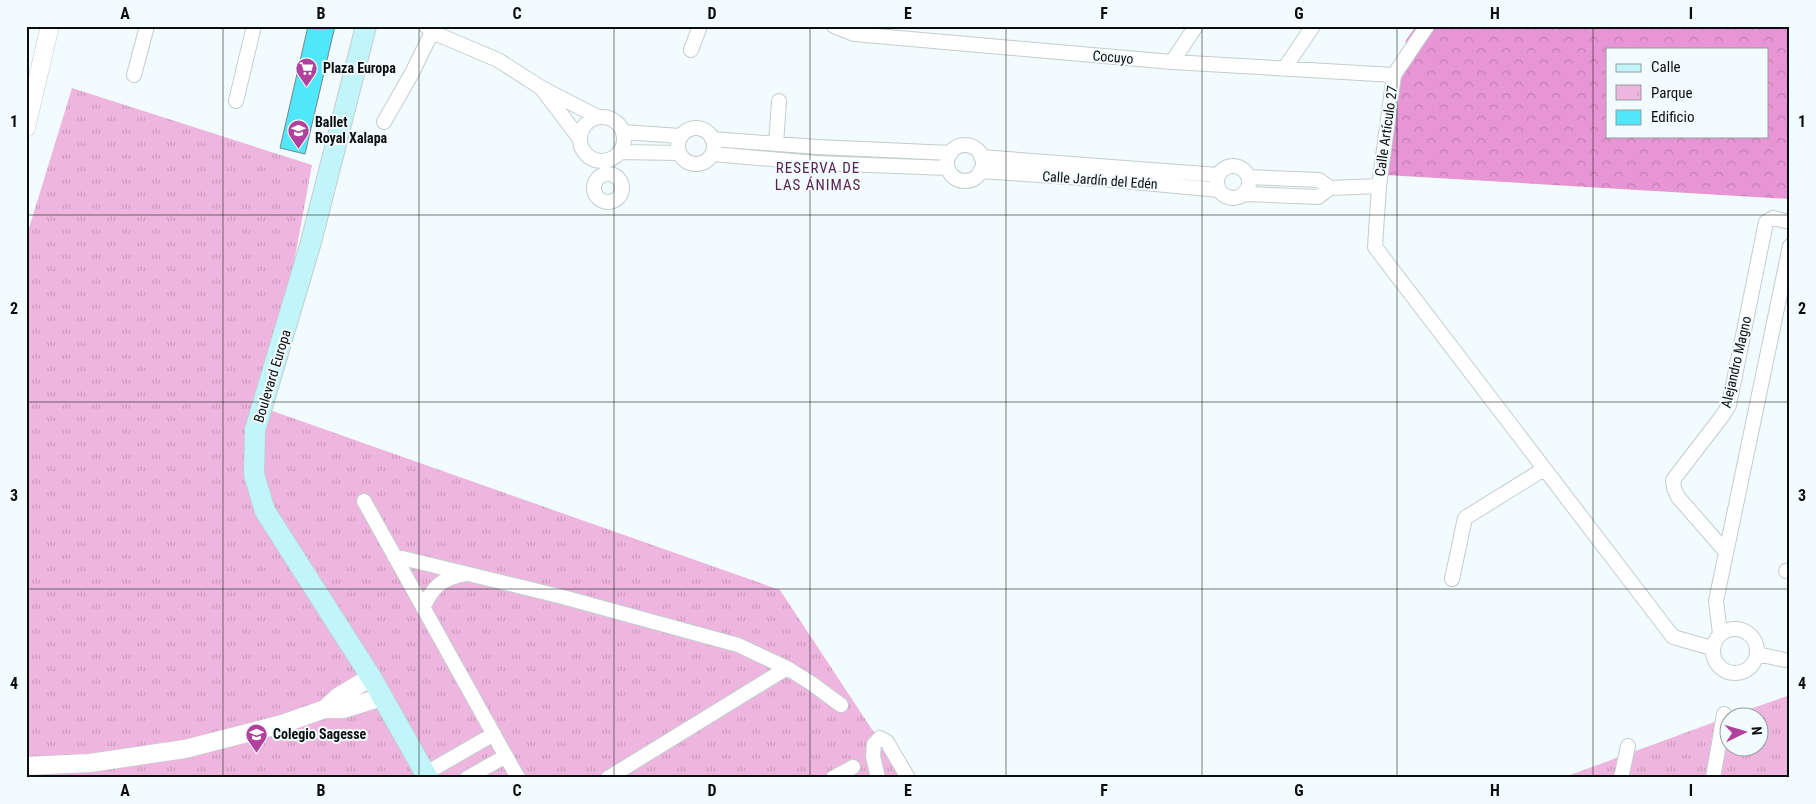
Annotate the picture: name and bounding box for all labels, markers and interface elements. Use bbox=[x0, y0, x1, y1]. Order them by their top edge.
text: A bbox=[120, 4, 130, 23]
text: B bbox=[317, 4, 326, 23]
text: C bbox=[512, 4, 522, 23]
text: D bbox=[707, 4, 717, 23]
text: E bbox=[904, 4, 912, 23]
text: F bbox=[1100, 4, 1108, 23]
text: G bbox=[1294, 4, 1304, 23]
text: H bbox=[1490, 4, 1500, 23]
text: I bbox=[1689, 4, 1693, 23]
street label: Cocuyo bbox=[1092, 47, 1134, 67]
legend bbox=[1606, 48, 1768, 138]
supermarket icon: Plaza Europa bbox=[295, 56, 319, 87]
text: Calle bbox=[1651, 58, 1681, 76]
place label: Plaza Europa bbox=[323, 60, 396, 76]
text: Parque bbox=[1651, 84, 1693, 102]
street label: Calle Artículo 27 bbox=[1372, 85, 1400, 177]
text: Edificio bbox=[1651, 108, 1694, 126]
text: 1 bbox=[10, 112, 18, 131]
text: 1 bbox=[1798, 112, 1806, 131]
place label: Ballet Royal Xalapa bbox=[315, 114, 388, 146]
school or university icon: Ballet Royal Xalapa bbox=[287, 118, 311, 149]
district label: RESERVA DE LAS ÁNIMAS bbox=[775, 159, 861, 194]
street label: Calle Jardín del Edén bbox=[1042, 168, 1158, 192]
text: 2 bbox=[10, 299, 18, 318]
text: 2 bbox=[1798, 299, 1806, 318]
street label: Alejandro Magno bbox=[1718, 315, 1754, 409]
street label: Boulevard Europa bbox=[250, 328, 294, 424]
text: 3 bbox=[10, 486, 18, 505]
text: 3 bbox=[1798, 486, 1806, 505]
text: 4 bbox=[10, 674, 18, 693]
text: 4 bbox=[1798, 674, 1806, 693]
north arrow bbox=[1718, 706, 1768, 756]
school or university icon: Colegio Sagesse bbox=[245, 722, 269, 753]
place label: Colegio Sagesse bbox=[273, 726, 367, 742]
text: N bbox=[1749, 726, 1765, 736]
text: A bbox=[120, 781, 130, 800]
text: B bbox=[317, 781, 326, 800]
text: C bbox=[512, 781, 522, 800]
text: D bbox=[707, 781, 717, 800]
text: E bbox=[904, 781, 912, 800]
text: F bbox=[1100, 781, 1108, 800]
text: G bbox=[1294, 781, 1304, 800]
text: H bbox=[1490, 781, 1500, 800]
text: I bbox=[1689, 781, 1693, 800]

